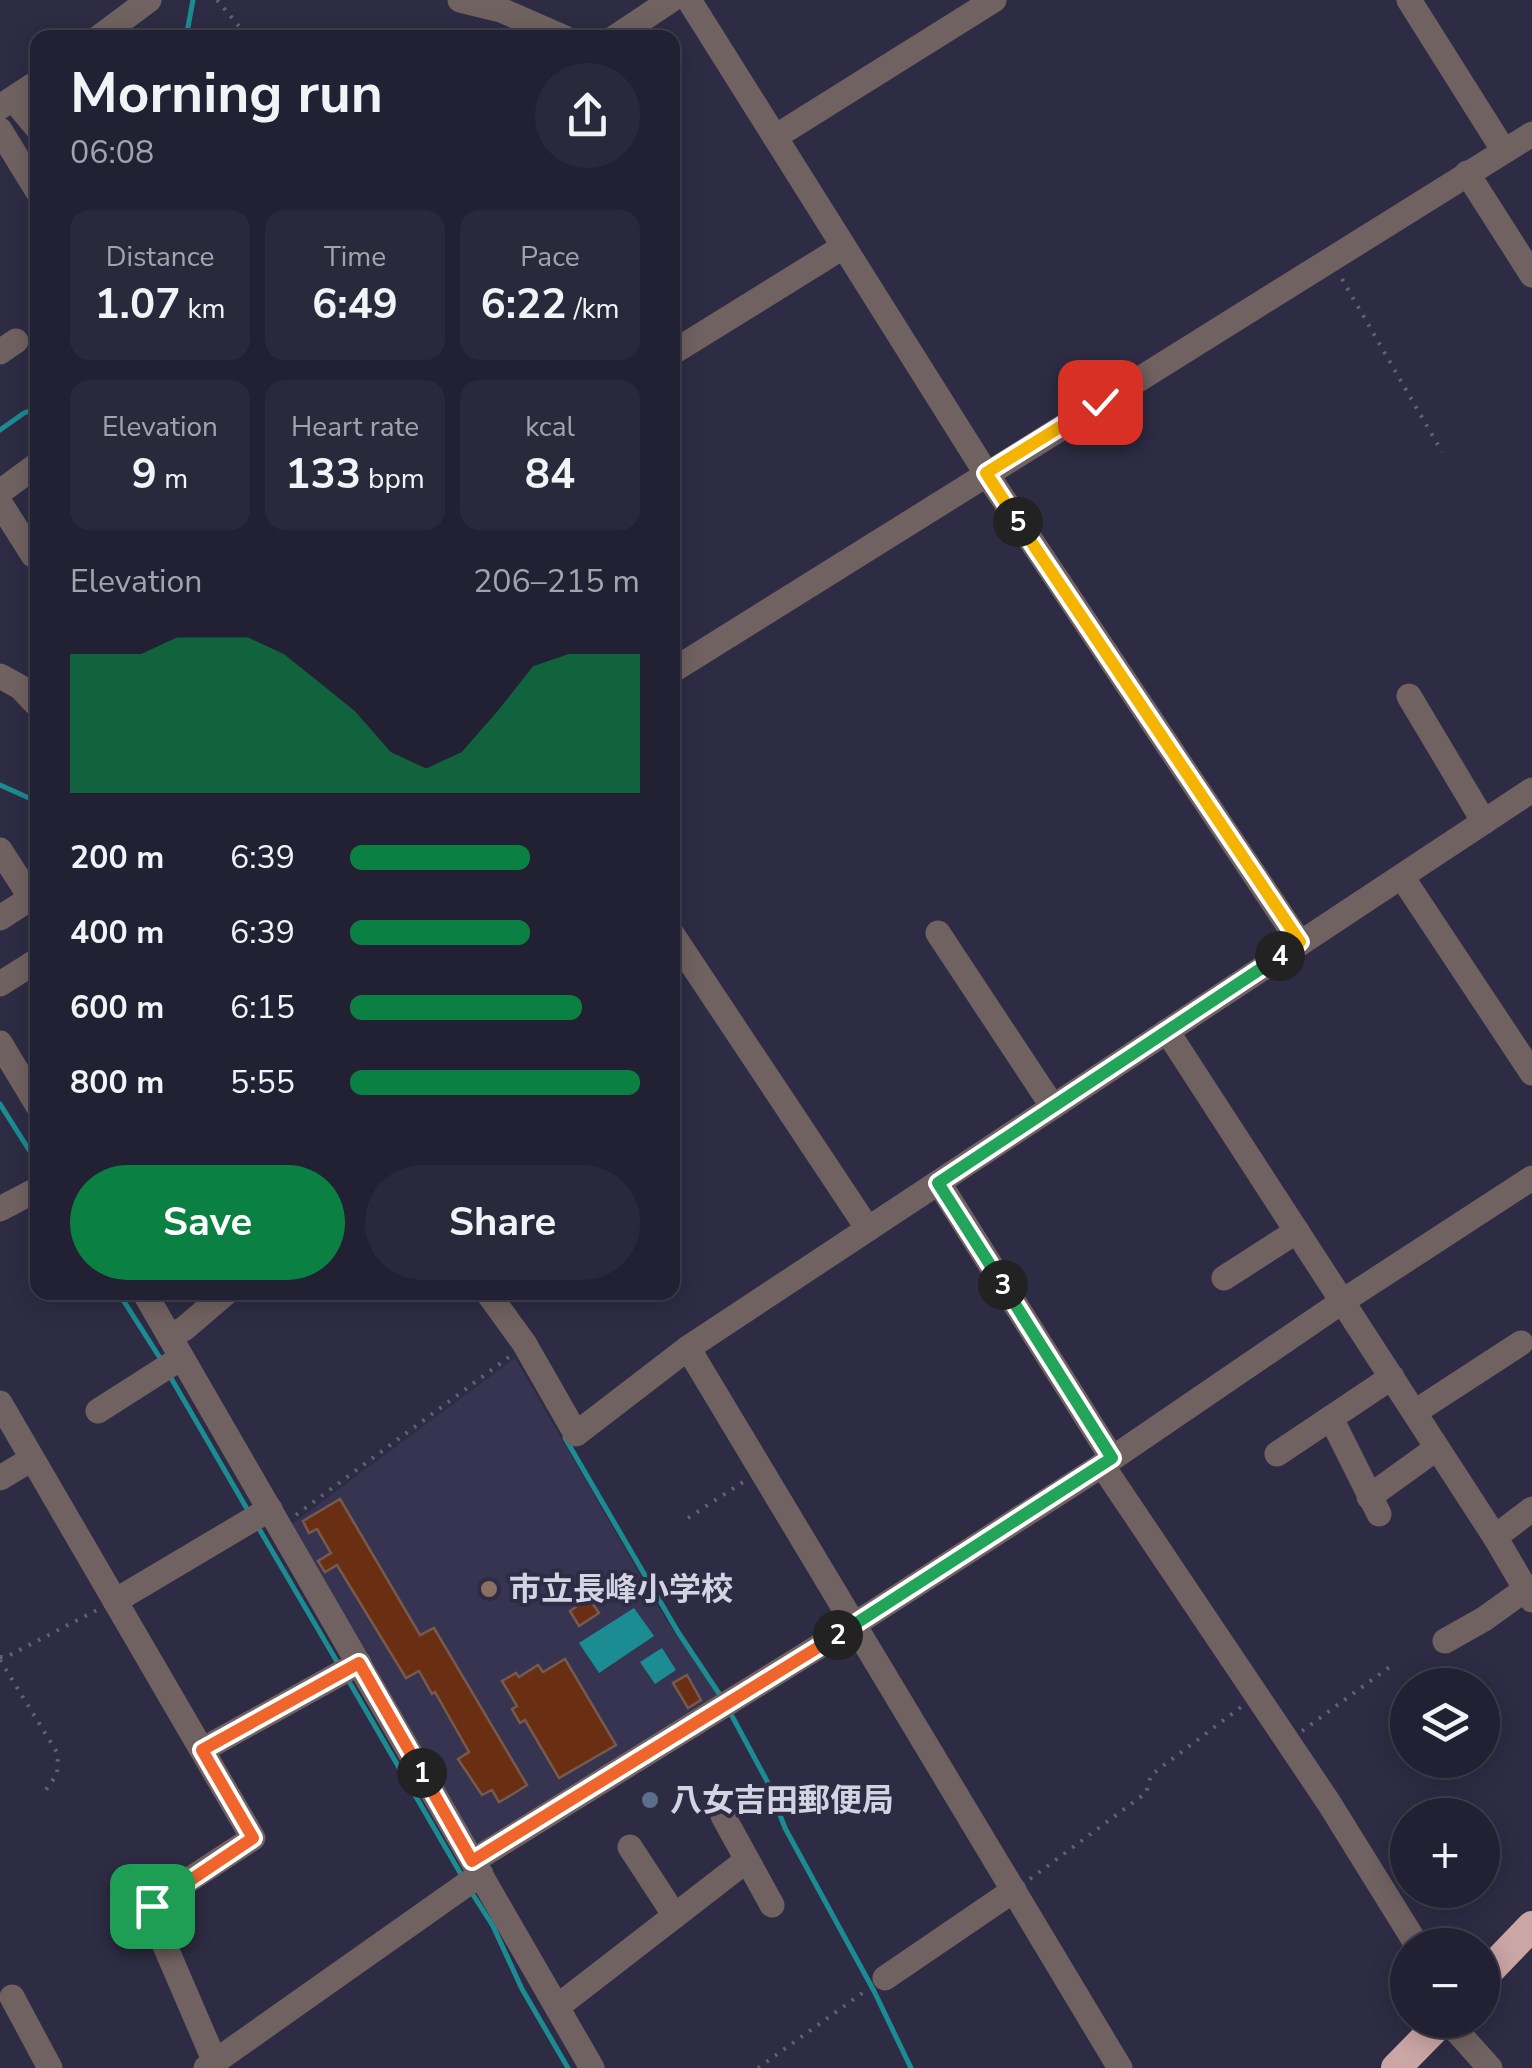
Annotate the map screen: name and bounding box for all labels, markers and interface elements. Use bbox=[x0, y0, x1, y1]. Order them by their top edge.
text: Morning run bbox=[70, 56, 383, 131]
button: share bbox=[535, 63, 640, 168]
text: 06:08 bbox=[70, 131, 154, 174]
text: Distance bbox=[106, 238, 214, 276]
text: Time bbox=[324, 238, 386, 276]
text: Pace bbox=[520, 238, 580, 276]
text: 1.07 bbox=[94, 276, 180, 333]
text: 6:49 bbox=[312, 276, 398, 333]
text: 6:22 bbox=[480, 276, 567, 333]
text: km bbox=[180, 290, 226, 328]
text: /km bbox=[567, 290, 620, 328]
pin bbox=[1058, 360, 1143, 445]
icon: check bbox=[1073, 375, 1128, 430]
text: Elevation bbox=[102, 408, 218, 446]
text: Heart rate bbox=[291, 408, 419, 446]
text: kcal bbox=[525, 408, 575, 446]
text: 9 bbox=[132, 446, 157, 503]
text: 133 bbox=[285, 446, 361, 503]
text: 84 bbox=[525, 446, 575, 503]
text: m bbox=[157, 460, 188, 498]
text: bpm bbox=[361, 460, 425, 498]
pin: 5 bbox=[993, 497, 1043, 547]
text: 5 bbox=[1010, 503, 1026, 541]
text: Elevation bbox=[70, 560, 203, 603]
text: 206–215 m bbox=[473, 560, 640, 603]
text: 200 m bbox=[70, 836, 164, 879]
text: 6:39 bbox=[230, 836, 295, 879]
text: 400 m bbox=[70, 911, 164, 954]
text: 6:39 bbox=[230, 911, 295, 954]
pin: 4 bbox=[1255, 931, 1305, 981]
text: 4 bbox=[1272, 937, 1288, 975]
text: 600 m bbox=[70, 986, 164, 1029]
text: 6:15 bbox=[230, 986, 295, 1029]
text: 800 m bbox=[70, 1061, 164, 1104]
text: 5:55 bbox=[230, 1061, 295, 1104]
button: Save bbox=[70, 1165, 345, 1280]
button: Share bbox=[365, 1165, 640, 1280]
pin: 3 bbox=[978, 1260, 1028, 1310]
text: 3 bbox=[995, 1266, 1011, 1304]
place label: 市立長峰小学校 bbox=[509, 1568, 733, 1611]
marker: 市立長峰小学校 bbox=[478, 1578, 500, 1600]
pin: 2 bbox=[813, 1610, 863, 1660]
text: 2 bbox=[830, 1616, 846, 1654]
map controls bbox=[1390, 1668, 1500, 2038]
button: layers bbox=[1390, 1668, 1500, 1778]
pin: 1 bbox=[397, 1748, 447, 1798]
text: 1 bbox=[414, 1754, 430, 1792]
place label: 八女吉田郵便局 bbox=[670, 1779, 894, 1822]
marker: 八女吉田郵便局 bbox=[639, 1789, 661, 1811]
button: + bbox=[1390, 1798, 1500, 1908]
pin bbox=[110, 1864, 195, 1949]
icon: arrive bbox=[125, 1879, 180, 1934]
button: − bbox=[1390, 1928, 1500, 2038]

